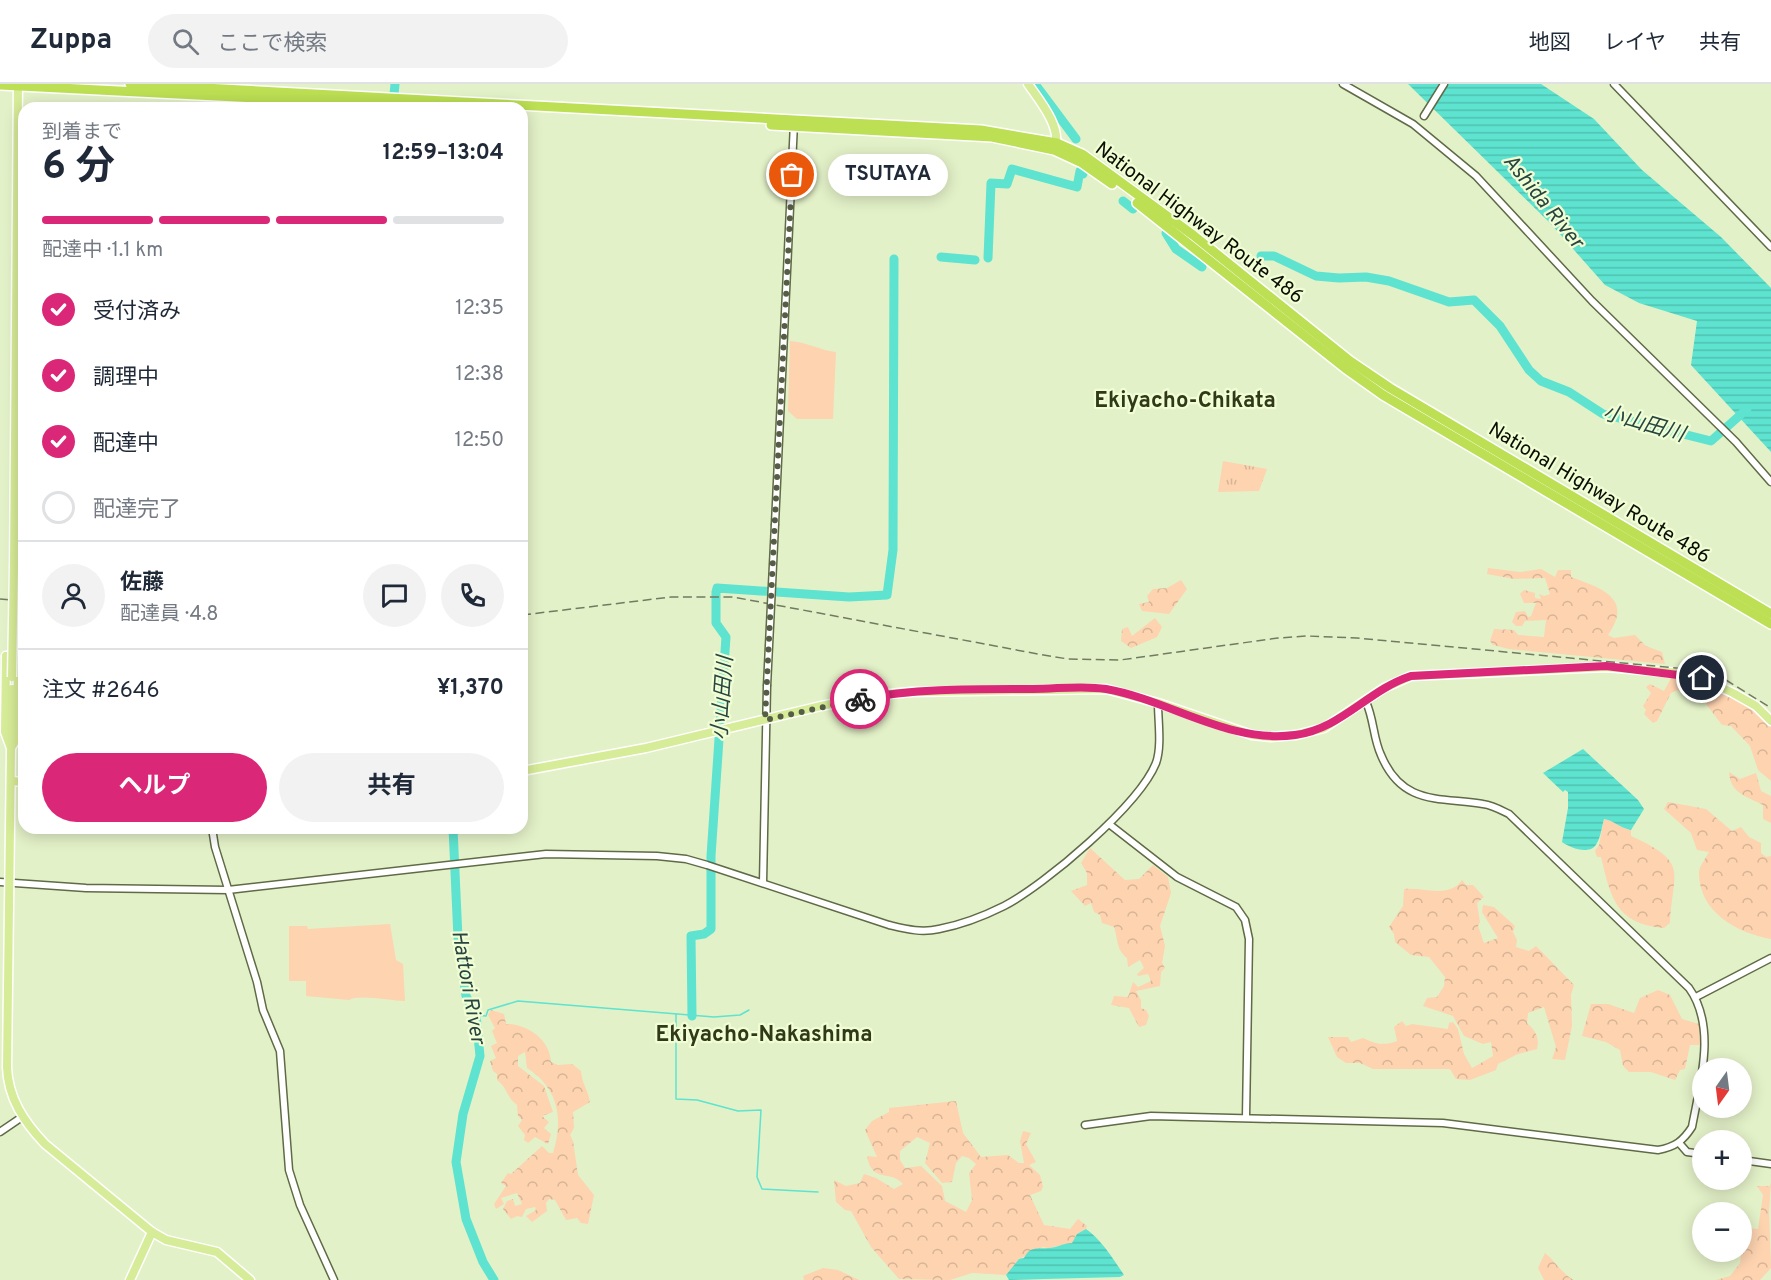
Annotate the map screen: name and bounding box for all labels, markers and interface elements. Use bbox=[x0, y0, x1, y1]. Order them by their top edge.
search box bbox=[148, 14, 568, 68]
text: Zuppa bbox=[30, 23, 112, 59]
icon: search bbox=[169, 25, 202, 58]
text: 地図 bbox=[1529, 30, 1571, 57]
text: レイヤ bbox=[1604, 30, 1666, 57]
text: 共有 bbox=[1699, 30, 1741, 57]
text: ここで検索 bbox=[217, 31, 327, 58]
text: 到着まで bbox=[42, 120, 122, 146]
street label: National Highway Route 486 bbox=[1089, 137, 1308, 311]
text: 12:59–13:04 bbox=[382, 140, 504, 167]
text: 6 分 bbox=[42, 144, 115, 193]
pin bbox=[766, 149, 817, 200]
water label: Ashida River bbox=[1496, 149, 1590, 256]
callout: TSUTAYA bbox=[828, 154, 948, 196]
icon: bag bbox=[775, 158, 808, 191]
text: TSUTAYA bbox=[845, 162, 931, 188]
text: 配達中 · 1.1 km bbox=[42, 238, 163, 264]
icon: check bbox=[42, 293, 75, 326]
text: 12:35 bbox=[455, 296, 504, 322]
text: 受付済み bbox=[93, 299, 181, 326]
icon: check bbox=[42, 359, 75, 392]
text: 12:38 bbox=[456, 362, 504, 388]
text: 調理中 bbox=[93, 365, 159, 392]
district label: Ekiyacho-Chikata bbox=[1094, 388, 1276, 415]
water label: 小山田川 bbox=[1599, 400, 1690, 450]
street label: National Highway Route 486 bbox=[1483, 417, 1715, 570]
icon: check bbox=[42, 425, 75, 458]
text: 12:50 bbox=[455, 428, 504, 454]
text: 配達中 bbox=[93, 431, 159, 458]
text: 配達完了 bbox=[93, 497, 181, 524]
button: person bbox=[42, 564, 105, 627]
button: chat bbox=[363, 564, 426, 627]
button: phone bbox=[441, 564, 504, 627]
text: 佐藤 bbox=[120, 570, 164, 597]
text: 配達員 · 4.8 bbox=[120, 602, 219, 628]
pin bbox=[1676, 652, 1727, 703]
water label: 小山田川 bbox=[707, 653, 740, 741]
icon: home bbox=[1685, 661, 1718, 694]
courier bbox=[830, 669, 890, 729]
text: ¥1,370 bbox=[437, 675, 504, 702]
text: 注文 #2646 bbox=[42, 678, 160, 705]
icon: bike bbox=[844, 683, 877, 716]
button: ヘルプ bbox=[42, 753, 267, 822]
button: 共有 bbox=[279, 753, 504, 822]
water label: Hattori River bbox=[444, 929, 491, 1048]
district label: Ekiyacho-Nakashima bbox=[655, 1022, 873, 1049]
north arrow bbox=[1692, 1058, 1752, 1118]
map controls bbox=[1692, 1058, 1752, 1262]
button: + bbox=[1692, 1130, 1752, 1190]
button: − bbox=[1692, 1202, 1752, 1262]

